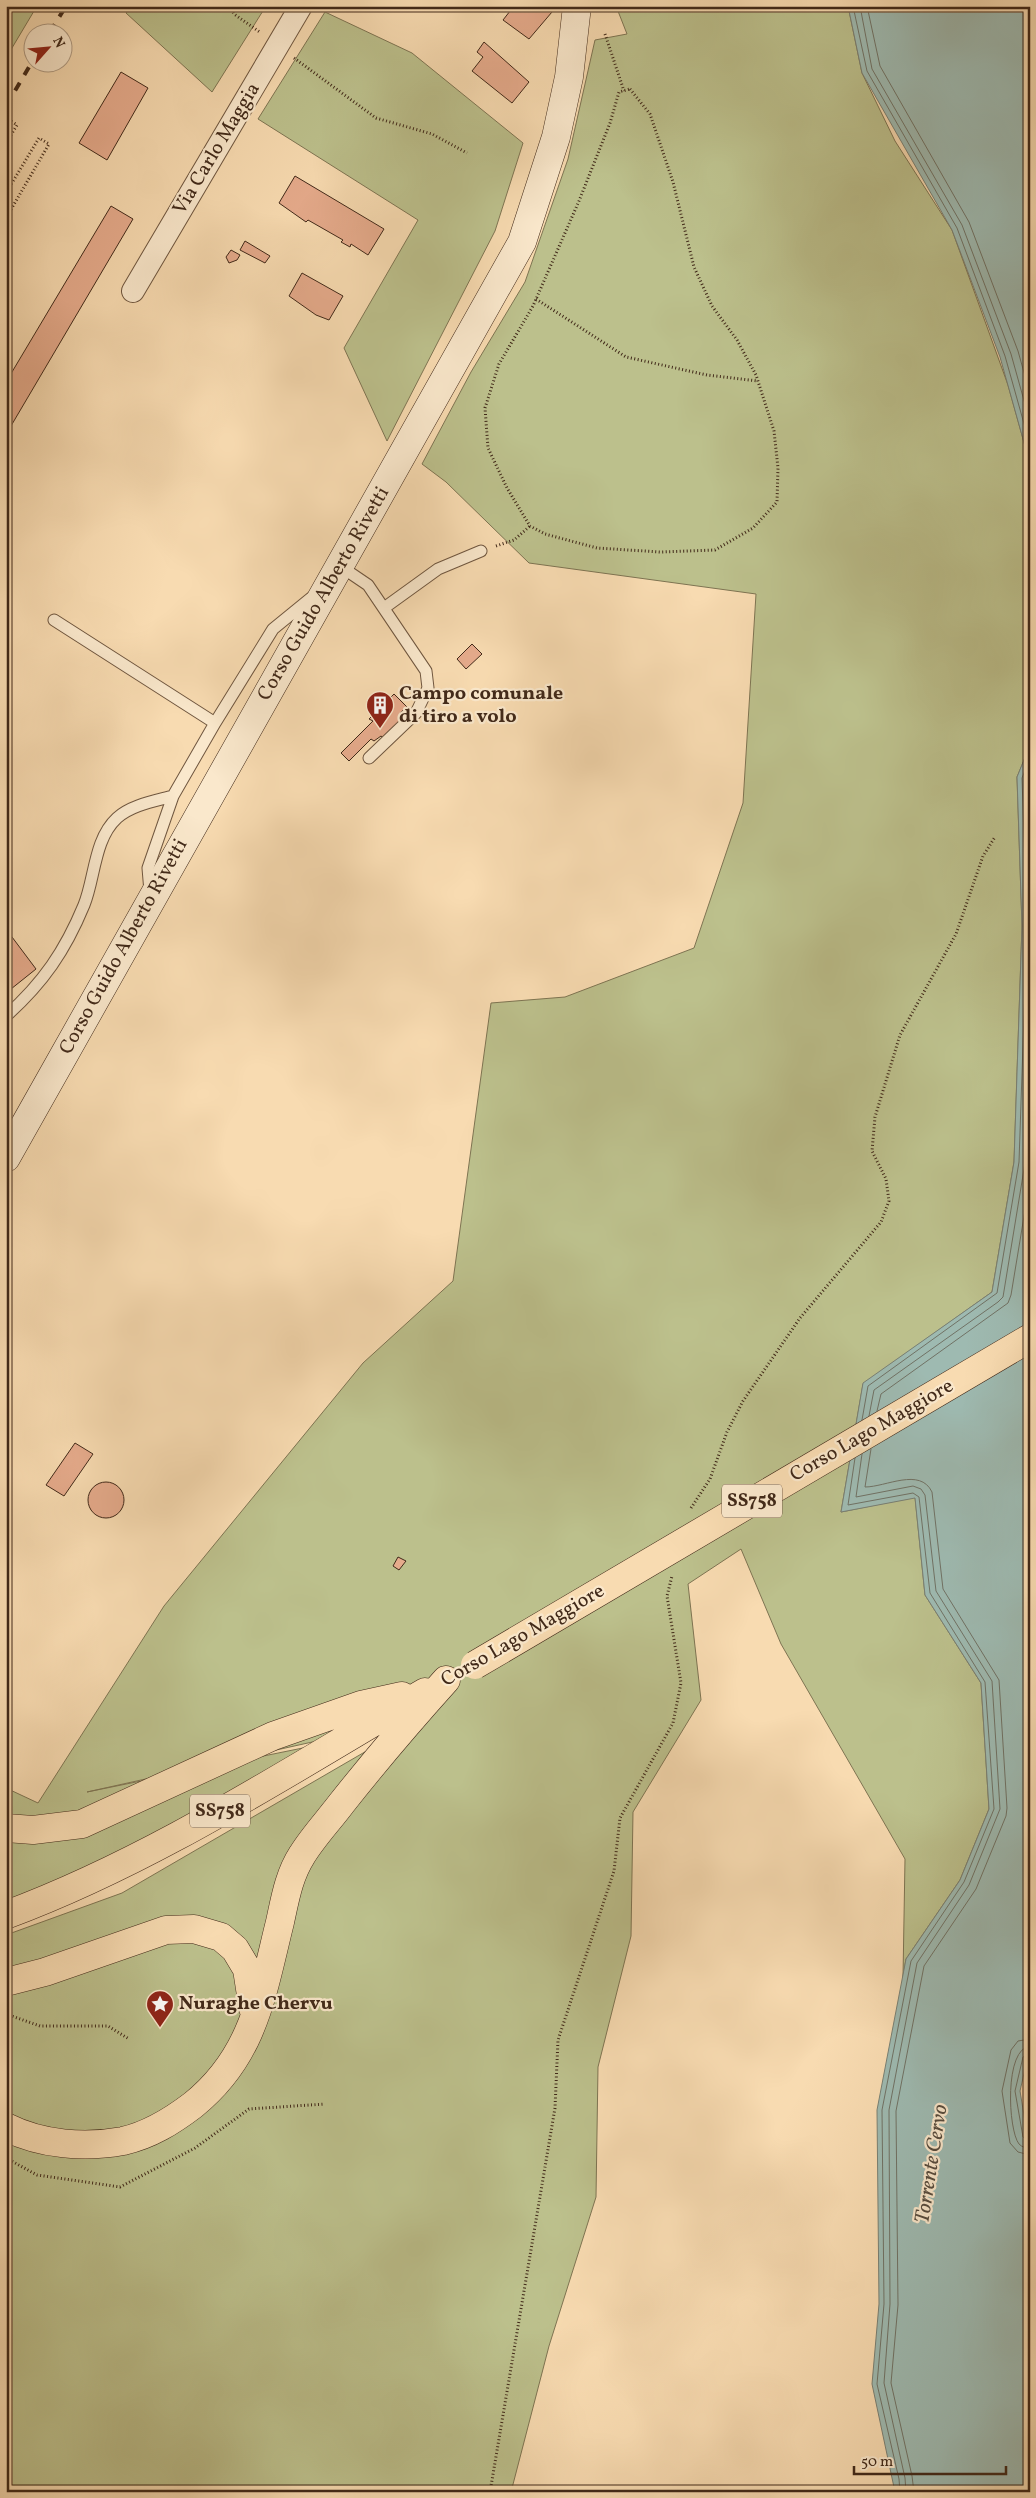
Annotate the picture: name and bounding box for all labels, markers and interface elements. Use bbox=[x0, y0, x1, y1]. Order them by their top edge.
north arrow bbox=[22, 22, 72, 72]
text: N bbox=[47, 34, 69, 52]
street label: Via Carlo Maggia bbox=[166, 78, 268, 220]
street label: Corso Guido Alberto Rivetti bbox=[251, 482, 397, 706]
place label: Campo comunale di tiro a volo bbox=[399, 680, 563, 731]
building icon: Campo comunale di tiro a volo bbox=[365, 690, 395, 729]
street label: Corso Guido Alberto Rivetti bbox=[53, 834, 195, 1060]
street label: Corso Lago Maggiore bbox=[785, 1373, 959, 1489]
road number: SS758 bbox=[722, 1484, 782, 1518]
street label: Corso Lago Maggiore bbox=[436, 1578, 610, 1694]
road number: SS758 bbox=[190, 1794, 250, 1828]
place icon: Nuraghe Chervu bbox=[145, 1989, 175, 2028]
place label: Nuraghe Chervu bbox=[179, 1990, 333, 2018]
water label: Torrente Cervo bbox=[908, 2102, 956, 2225]
scale bar bbox=[854, 2443, 1006, 2475]
text: 50 m bbox=[861, 2452, 893, 2473]

